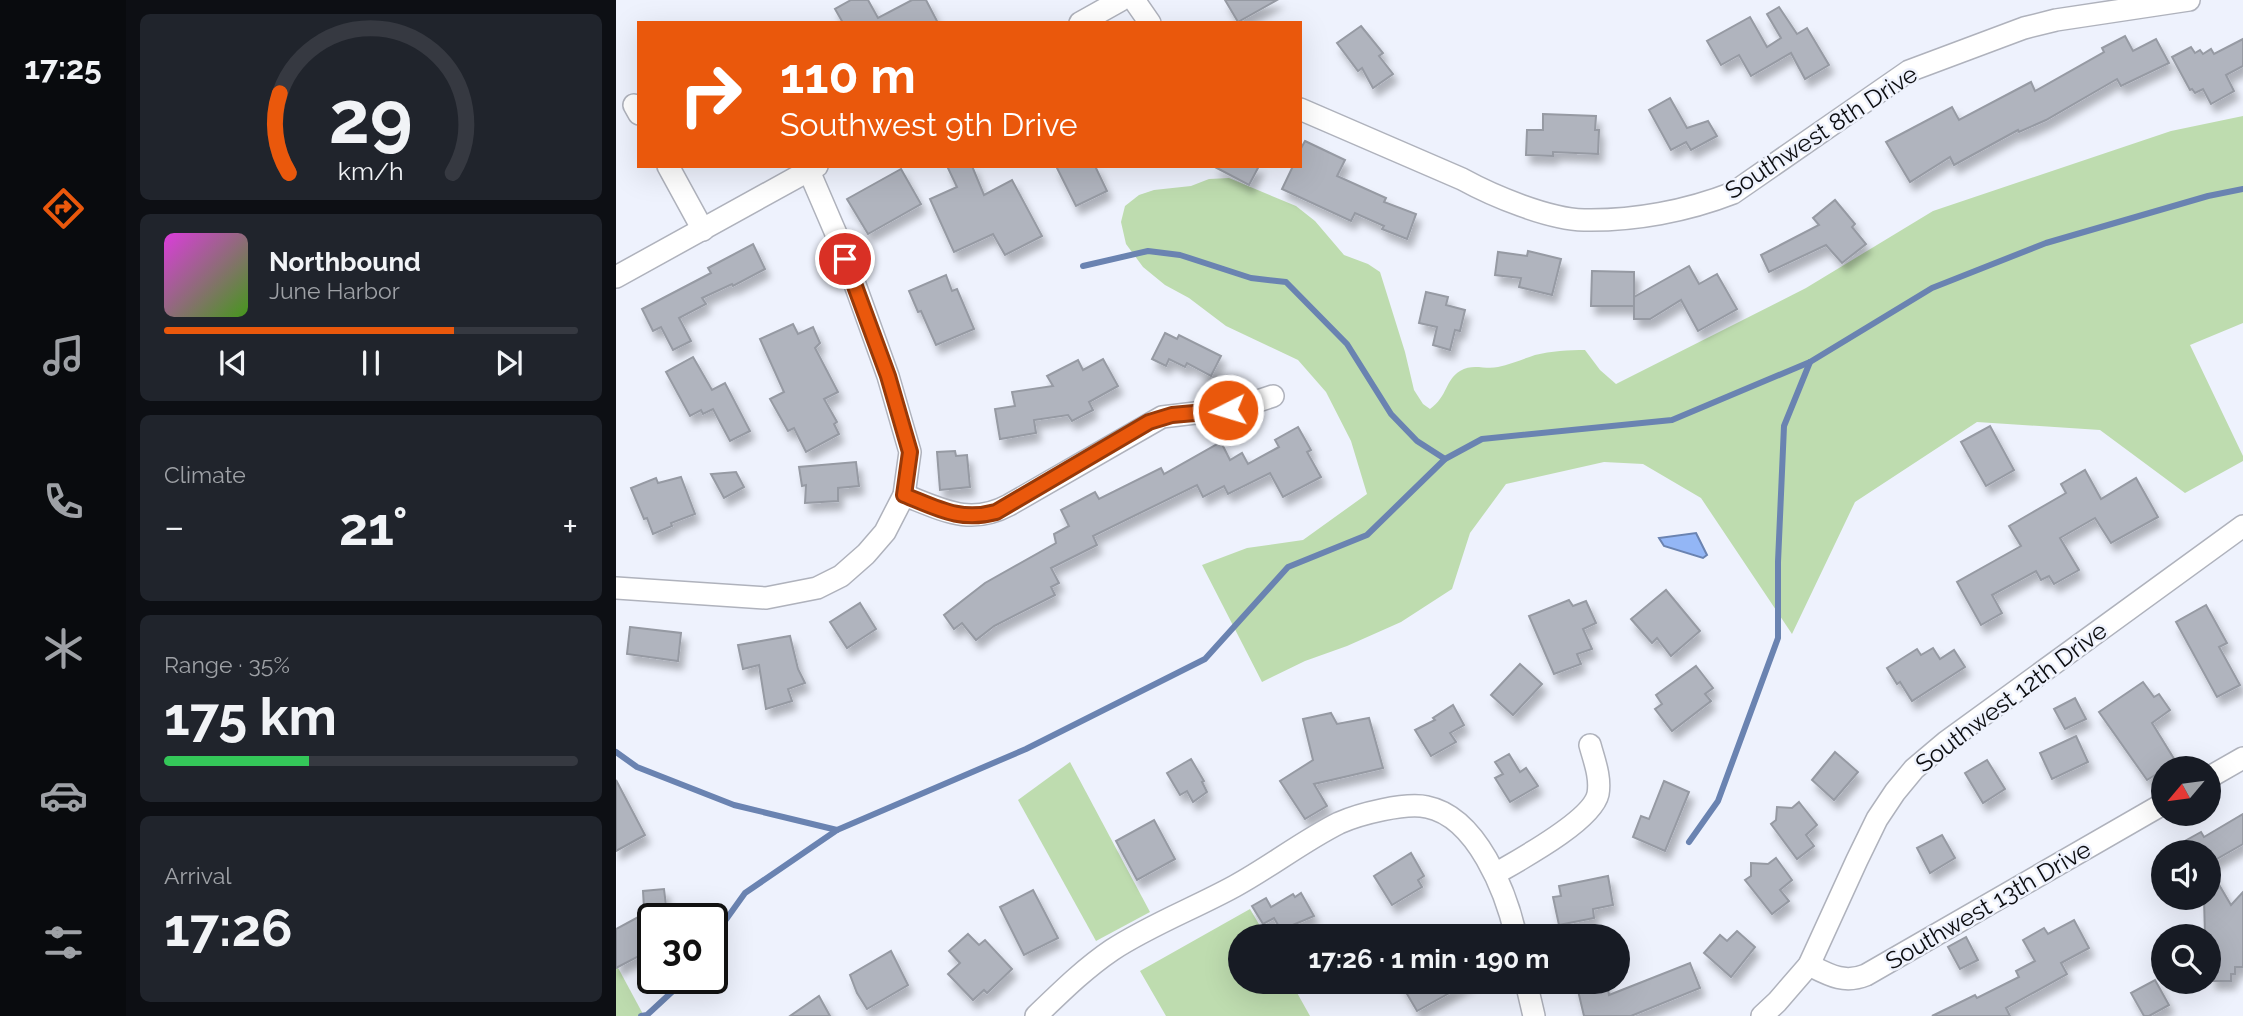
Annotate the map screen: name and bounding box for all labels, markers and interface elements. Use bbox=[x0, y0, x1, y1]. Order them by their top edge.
text: 110 m bbox=[780, 47, 916, 104]
text: 17:25 bbox=[24, 49, 102, 86]
icon: right bbox=[665, 49, 756, 140]
street label: Southwest 8th Drive bbox=[1719, 59, 1923, 205]
text: 29 bbox=[329, 76, 413, 161]
text: Southwest 9th Drive bbox=[780, 106, 1078, 143]
text: km/h bbox=[338, 156, 404, 186]
icon: directions bbox=[39, 184, 88, 233]
pin bbox=[815, 229, 875, 289]
icon: arrive bbox=[826, 240, 864, 278]
text: Northbound bbox=[269, 247, 421, 277]
text: June Harbor bbox=[269, 277, 400, 304]
icon: music bbox=[39, 331, 88, 380]
icon: previous bbox=[214, 344, 252, 382]
icon: pause bbox=[352, 344, 390, 382]
icon: next bbox=[490, 344, 528, 382]
position arrow bbox=[1191, 373, 1265, 447]
text: Climate bbox=[164, 461, 246, 488]
icon: phone bbox=[39, 477, 88, 526]
text: 21° bbox=[339, 496, 408, 557]
text: − bbox=[164, 504, 184, 549]
text: + bbox=[562, 504, 578, 549]
street label: Southwest 12th Drive bbox=[1910, 616, 2112, 778]
icon: climate bbox=[39, 624, 88, 673]
text: Range · 35% bbox=[164, 651, 290, 678]
text: 175 km bbox=[164, 686, 337, 747]
north arrow bbox=[2151, 756, 2221, 826]
map controls bbox=[2151, 756, 2221, 994]
icon: car bbox=[39, 771, 88, 820]
street label: Southwest 13th Drive bbox=[1880, 834, 2096, 976]
button: sound bbox=[2151, 840, 2221, 910]
text: Arrival bbox=[164, 862, 231, 889]
text: 17:26 bbox=[164, 897, 293, 958]
speed limit sign: 30 bbox=[637, 903, 728, 994]
icon: filters bbox=[39, 918, 88, 967]
button: search bbox=[2151, 924, 2221, 994]
text: 17:26 · 1 min · 190 m bbox=[1308, 944, 1550, 974]

